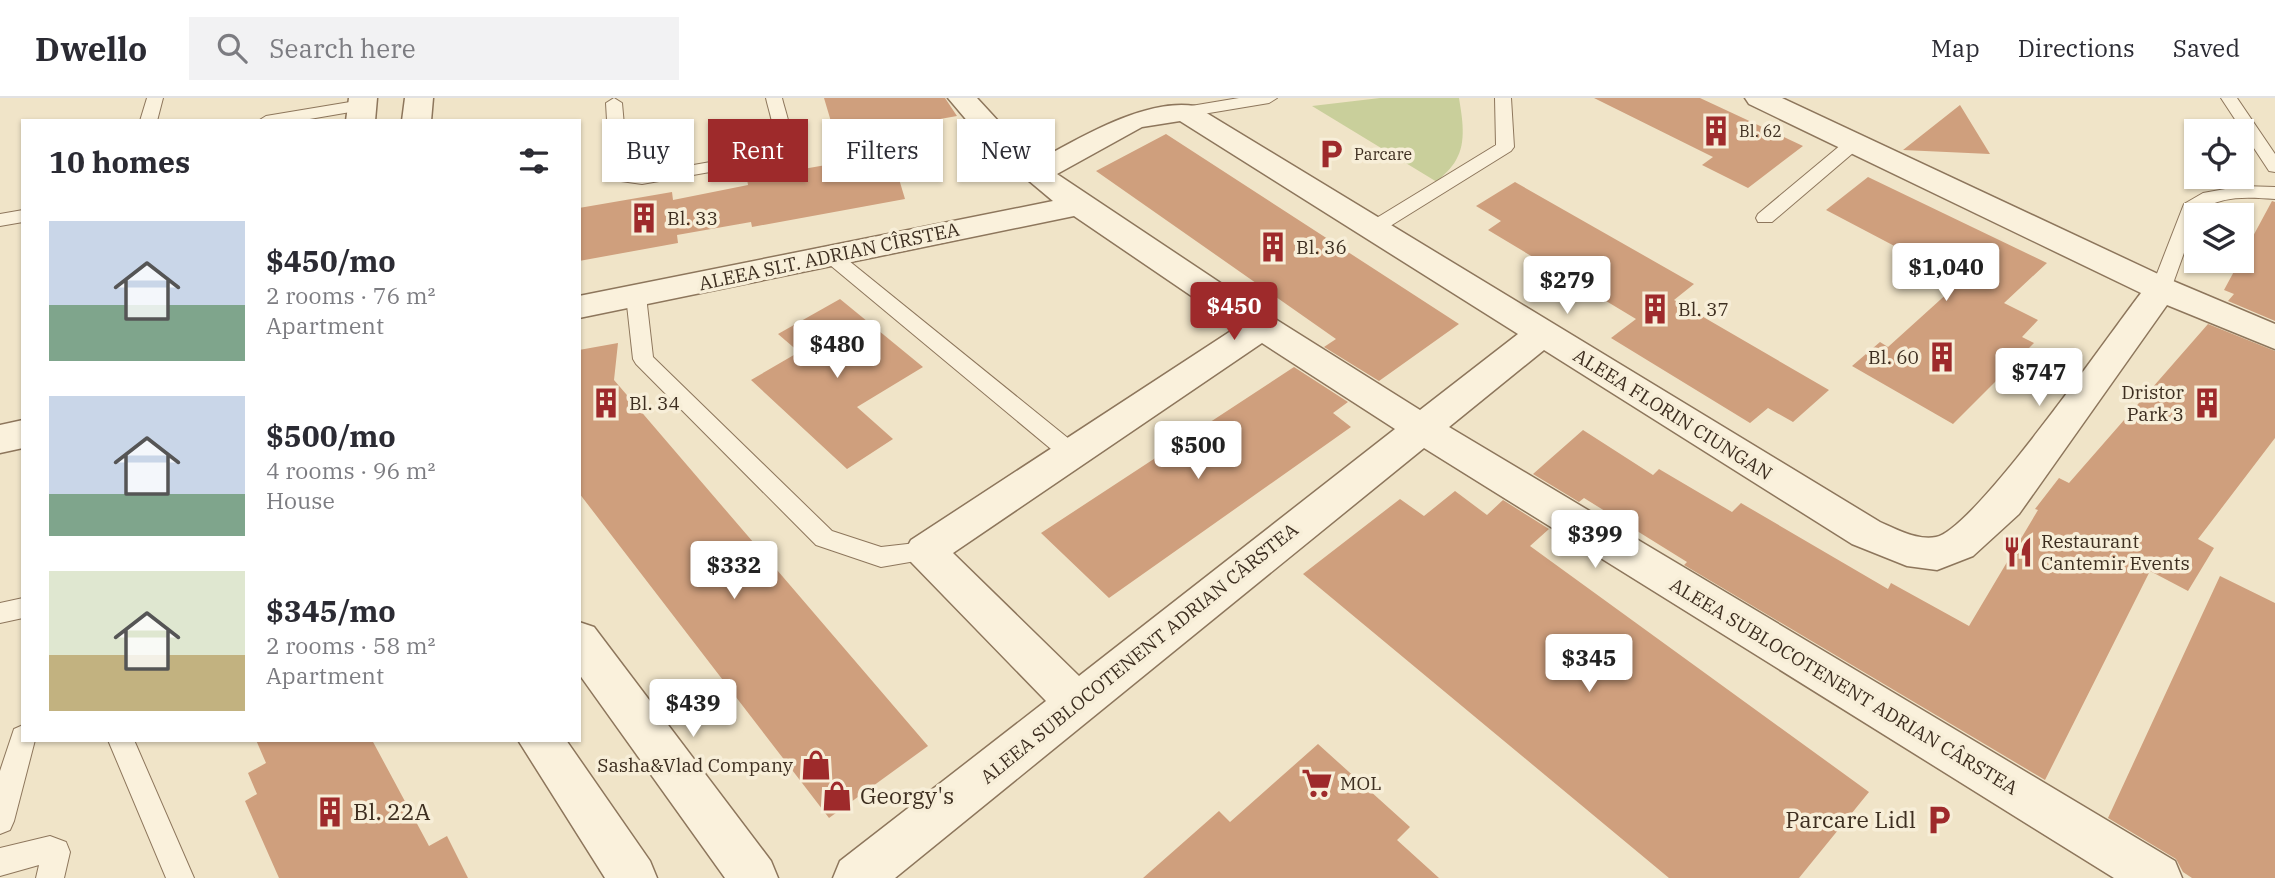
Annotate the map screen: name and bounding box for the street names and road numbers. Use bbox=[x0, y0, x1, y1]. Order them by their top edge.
street label: ALEEA SLT. ADRIAN CÎRSTEA bbox=[696, 217, 962, 295]
street label: ALEEA FLORIN CIUNGAN bbox=[1569, 343, 1777, 485]
street label: ALEEA SUBLOCOTENENT ADRIAN CÂRSTEA bbox=[975, 517, 1303, 789]
street label: ALEEA SUBLOCOTENENT ADRIAN CÂRSTEA bbox=[1666, 572, 2022, 800]

